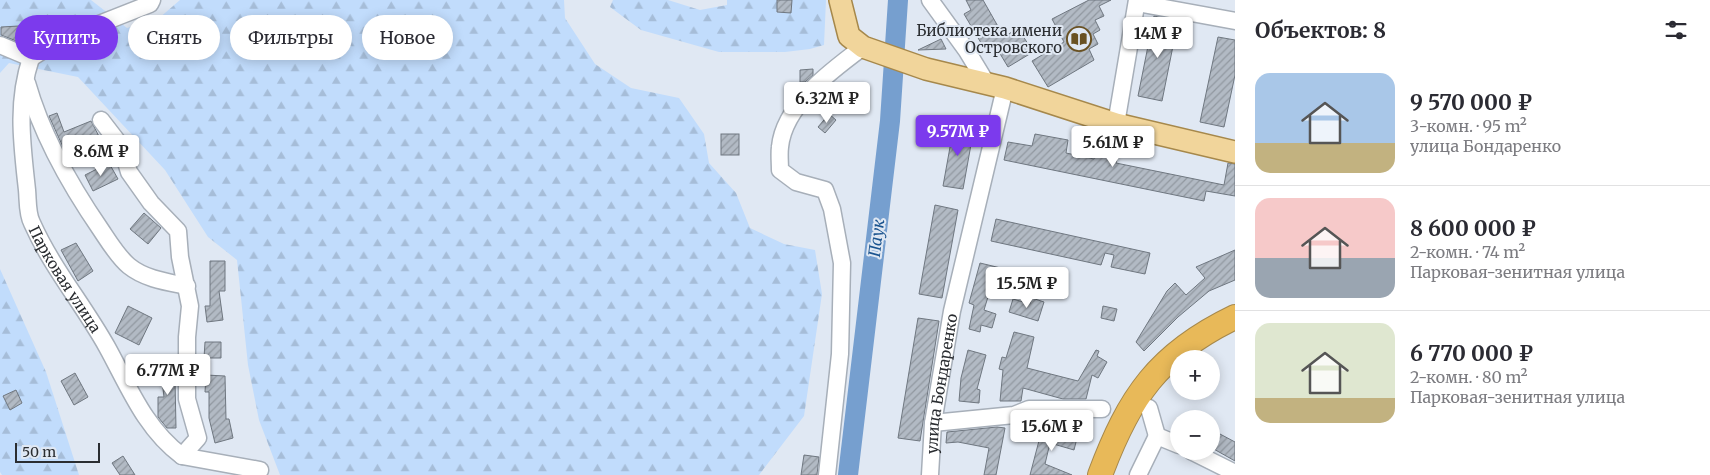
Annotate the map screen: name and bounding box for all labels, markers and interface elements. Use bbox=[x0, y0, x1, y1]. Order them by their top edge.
chip: Купить bbox=[15, 15, 118, 60]
chip: Снять bbox=[128, 15, 220, 60]
chip: Фильтры bbox=[230, 15, 352, 60]
chip: Новое bbox=[362, 15, 453, 60]
icon: filters bbox=[1662, 16, 1690, 44]
pin: 14M ₽ bbox=[1123, 17, 1193, 59]
text: Объектов: 8 bbox=[1255, 17, 1386, 44]
place label: Библиотека имени Островского bbox=[916, 21, 1062, 57]
text: 14M ₽ bbox=[1134, 23, 1182, 43]
library icon: Библиотека имени Островского bbox=[1066, 26, 1092, 52]
pin: 6.32M ₽ bbox=[781, 82, 873, 124]
text: 6.32M ₽ bbox=[795, 88, 859, 108]
text: 9 570 000 ₽ bbox=[1410, 89, 1532, 116]
icon: home bbox=[1295, 93, 1355, 153]
pin: 9.57M ₽ bbox=[912, 114, 1004, 157]
text: 3-комн. · 95 m² bbox=[1410, 116, 1527, 136]
text: 9.57M ₽ bbox=[927, 121, 989, 141]
pin: 5.61M ₽ bbox=[1067, 126, 1159, 168]
text: 5.61M ₽ bbox=[1082, 132, 1144, 152]
pin: 8.6M ₽ bbox=[60, 134, 142, 177]
text: улица Бондаренко bbox=[1410, 136, 1561, 156]
text: 8.6M ₽ bbox=[73, 141, 129, 161]
text: 8 600 000 ₽ bbox=[1410, 215, 1536, 242]
water label: Паук bbox=[864, 218, 888, 258]
icon: home bbox=[1295, 218, 1355, 278]
street label: Парковая улица bbox=[25, 222, 106, 336]
text: 2-комн. · 74 m² bbox=[1410, 242, 1525, 262]
text: Парковая-зенитная улица bbox=[1410, 262, 1625, 282]
pin: 15.5M ₽ bbox=[981, 266, 1073, 309]
text: 15.5M ₽ bbox=[997, 273, 1057, 293]
street label: улица Бондаренко bbox=[922, 312, 961, 455]
text: 6 770 000 ₽ bbox=[1410, 340, 1533, 367]
icon: home bbox=[1295, 343, 1355, 403]
map controls bbox=[1170, 350, 1220, 460]
button: + bbox=[1170, 350, 1220, 400]
pin: 6.77M ₽ bbox=[122, 354, 214, 396]
text: 6.77M ₽ bbox=[136, 360, 200, 380]
text: 2-комн. · 80 m² bbox=[1410, 367, 1528, 387]
text: Парковая-зенитная улица bbox=[1410, 387, 1625, 407]
pin: 15.6M ₽ bbox=[1006, 410, 1098, 452]
button: − bbox=[1170, 410, 1220, 460]
text: 15.6M ₽ bbox=[1021, 416, 1083, 436]
scale bar bbox=[15, 440, 100, 463]
text: 50 m bbox=[22, 443, 56, 461]

